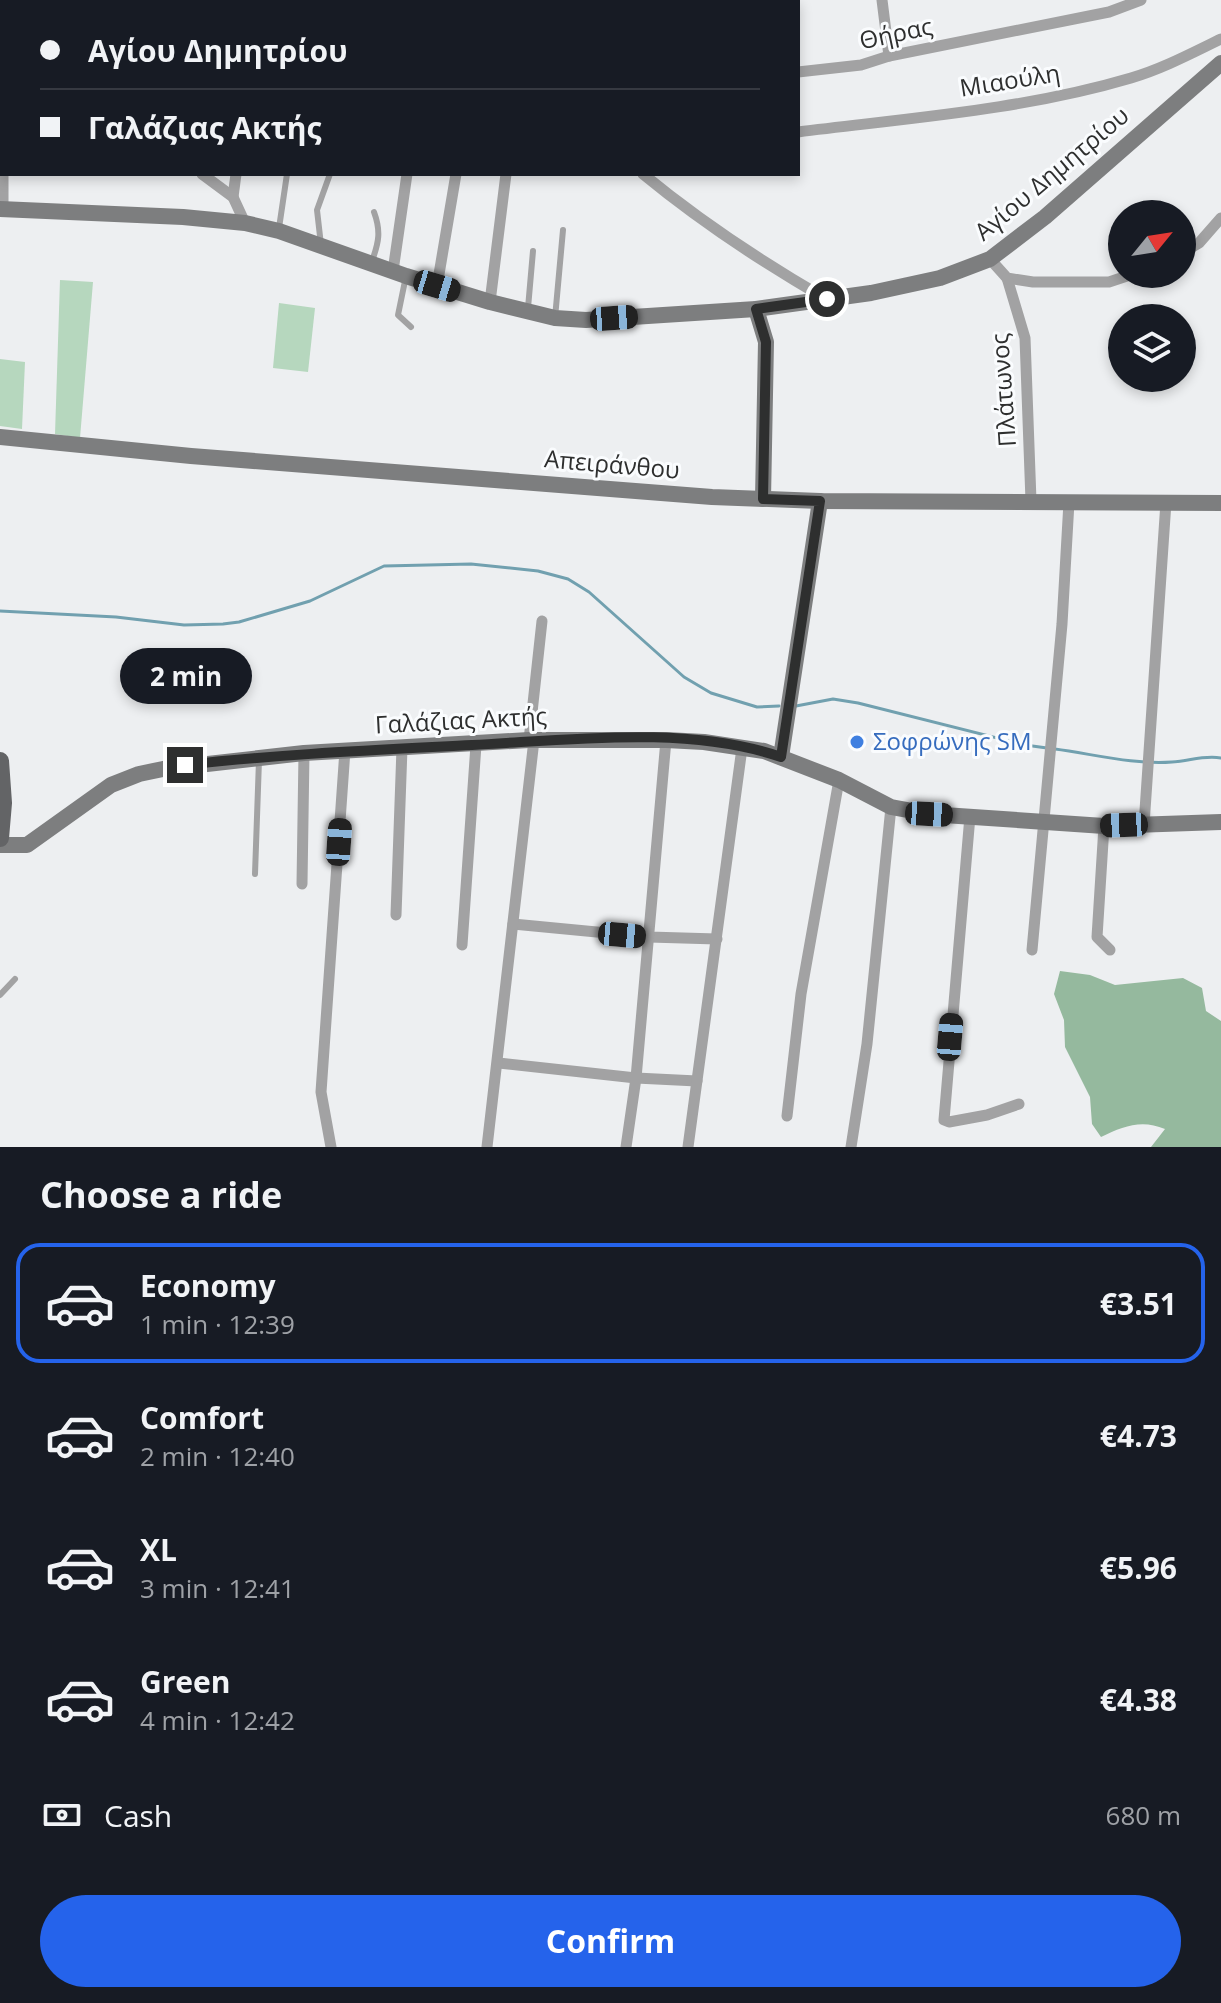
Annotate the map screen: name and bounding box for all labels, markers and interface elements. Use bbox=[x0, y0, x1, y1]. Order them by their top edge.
street label: Θήρας bbox=[856, 9, 935, 56]
text: Αγίου Δημητρίου bbox=[88, 30, 347, 71]
street label: Μιαούλη bbox=[957, 55, 1062, 104]
street label: Αγίου Δημητρίου bbox=[967, 98, 1135, 247]
text: Γαλάζιας Ακτής bbox=[88, 107, 322, 148]
north arrow bbox=[1108, 200, 1196, 288]
map controls bbox=[1108, 200, 1196, 392]
car bbox=[411, 268, 463, 304]
route start bbox=[809, 281, 845, 317]
car bbox=[589, 304, 639, 332]
button: layers bbox=[1108, 304, 1196, 392]
street label: Πλάτωνος bbox=[982, 332, 1023, 448]
street label: Απειράνθου bbox=[543, 441, 681, 486]
callout: 2 min bbox=[119, 649, 251, 705]
text: 2 min bbox=[150, 658, 222, 694]
street label: Γαλάζιας Ακτής bbox=[374, 699, 548, 740]
place label: Σοφρώνης SM bbox=[873, 724, 1032, 757]
marker: Σοφρώνης SM bbox=[848, 733, 866, 751]
route end bbox=[167, 747, 203, 783]
car bbox=[904, 801, 954, 827]
car bbox=[1100, 812, 1148, 838]
car bbox=[325, 817, 353, 867]
car bbox=[597, 921, 647, 949]
car bbox=[936, 1012, 964, 1062]
text: Choose a ride bbox=[40, 1170, 282, 1219]
text: Economy bbox=[140, 1265, 276, 1306]
icon: car bbox=[44, 1267, 116, 1339]
text: €3.51 bbox=[1100, 1283, 1177, 1324]
text: 1 min · 12:39 bbox=[140, 1306, 295, 1342]
text: Comfort bbox=[140, 1397, 264, 1438]
icon: car bbox=[44, 1399, 116, 1471]
text: €4.73 bbox=[1100, 1415, 1177, 1456]
text: 2 min · 12:40 bbox=[140, 1438, 295, 1474]
text: XL bbox=[140, 1529, 177, 1570]
icon: car bbox=[44, 1531, 116, 1603]
text: €5.96 bbox=[1100, 1547, 1177, 1588]
text: 3 min · 12:41 bbox=[140, 1570, 295, 1606]
text: Green bbox=[140, 1661, 231, 1702]
icon: car bbox=[44, 1663, 116, 1735]
text: €4.38 bbox=[1100, 1679, 1177, 1720]
text: 4 min · 12:42 bbox=[140, 1702, 295, 1738]
icon: cash bbox=[40, 1793, 84, 1837]
text: Cash bbox=[104, 1795, 172, 1836]
text: 680 m bbox=[1106, 1797, 1181, 1833]
button: Confirm bbox=[40, 1895, 1181, 1987]

